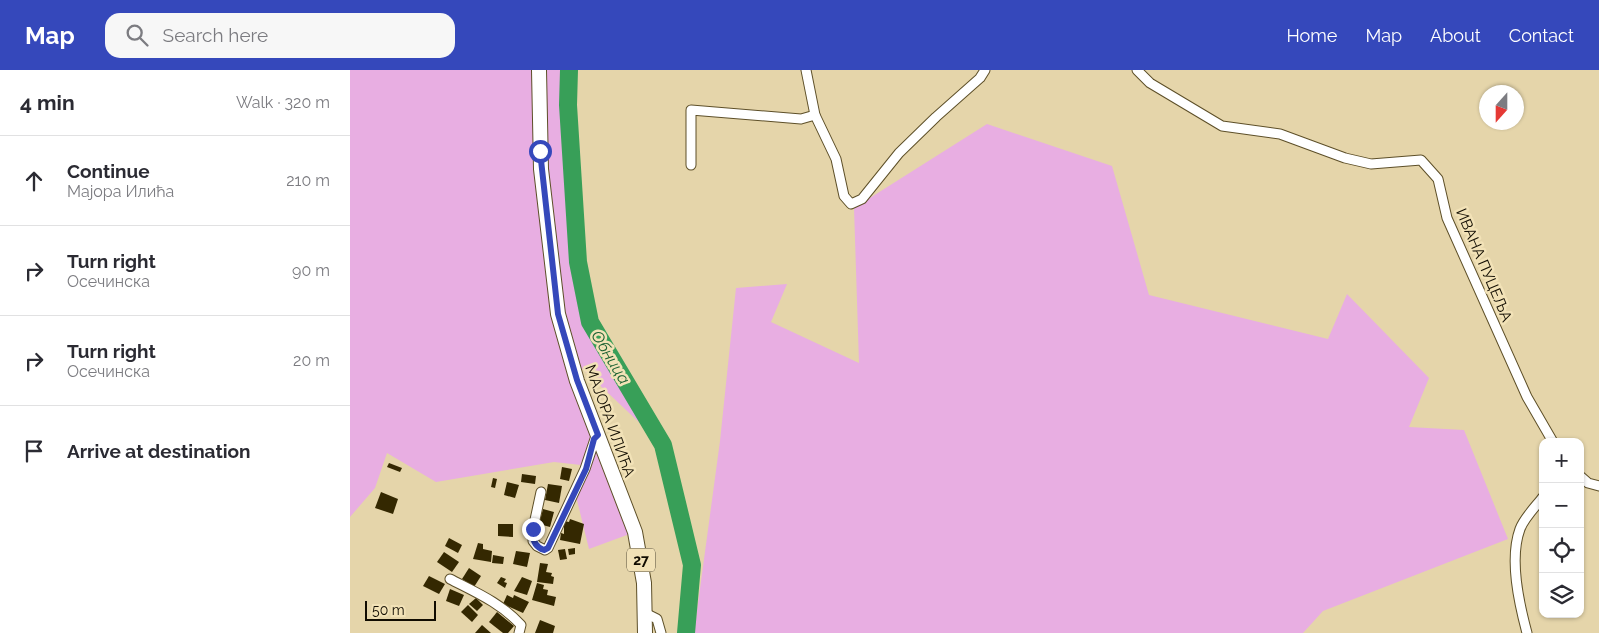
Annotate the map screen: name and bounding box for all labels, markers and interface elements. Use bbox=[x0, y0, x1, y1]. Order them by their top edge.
search box bbox=[105, 13, 455, 58]
text: Map bbox=[25, 21, 75, 50]
icon: search bbox=[123, 21, 151, 49]
text: Search here bbox=[163, 24, 268, 46]
text: Home bbox=[1286, 25, 1337, 46]
text: Map bbox=[1365, 25, 1402, 46]
text: About bbox=[1430, 25, 1481, 46]
text: Contact bbox=[1509, 25, 1574, 46]
north arrow bbox=[1479, 85, 1524, 130]
text: 4 min bbox=[20, 90, 75, 115]
text: Walk · 320 m bbox=[236, 93, 330, 112]
route start bbox=[529, 140, 552, 163]
text: Continue bbox=[67, 160, 150, 182]
icon: ahead bbox=[20, 167, 48, 195]
text: 210 m bbox=[286, 171, 330, 190]
text: Мајора Илића bbox=[67, 182, 174, 201]
street label: ИВАНА ПУЦЕЉА bbox=[1452, 206, 1516, 324]
text: Turn right bbox=[67, 250, 156, 272]
icon: right bbox=[20, 257, 48, 285]
text: 90 m bbox=[292, 261, 330, 280]
text: Осечинска bbox=[67, 272, 150, 291]
water label: Обница bbox=[587, 327, 634, 388]
text: Turn right bbox=[67, 340, 156, 362]
icon: right bbox=[20, 347, 48, 375]
text: 20 m bbox=[293, 351, 330, 370]
text: Осечинска bbox=[67, 362, 150, 381]
street label: МАЈОРА ИЛИЋА bbox=[581, 362, 639, 480]
icon: arrive bbox=[20, 437, 48, 465]
map controls bbox=[1539, 438, 1584, 618]
button: + bbox=[1539, 438, 1584, 483]
text: Arrive at destination bbox=[67, 440, 251, 462]
button: − bbox=[1539, 483, 1584, 528]
route end bbox=[522, 518, 545, 541]
button: locate bbox=[1539, 528, 1584, 573]
road number: 27 bbox=[627, 548, 655, 572]
button: layers bbox=[1539, 573, 1584, 618]
scale bar bbox=[365, 598, 436, 621]
text: 50 m bbox=[372, 602, 405, 618]

